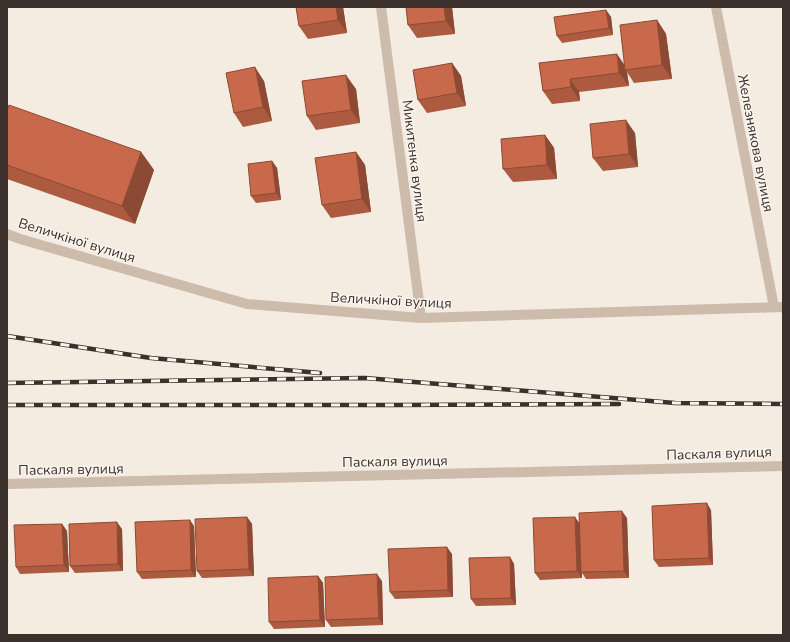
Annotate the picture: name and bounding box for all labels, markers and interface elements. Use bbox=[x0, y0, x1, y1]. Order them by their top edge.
street label: Железнякова вулиця bbox=[733, 72, 778, 214]
street label: Микитенка вулиця bbox=[398, 99, 431, 223]
street label: Величкіної вулиця bbox=[16, 214, 138, 267]
street label: Величкіної вулиця bbox=[330, 288, 452, 313]
street label: Паскаля вулиця bbox=[666, 442, 772, 465]
street label: Паскаля вулиця bbox=[342, 451, 448, 472]
street label: Паскаля вулиця bbox=[18, 459, 124, 480]

